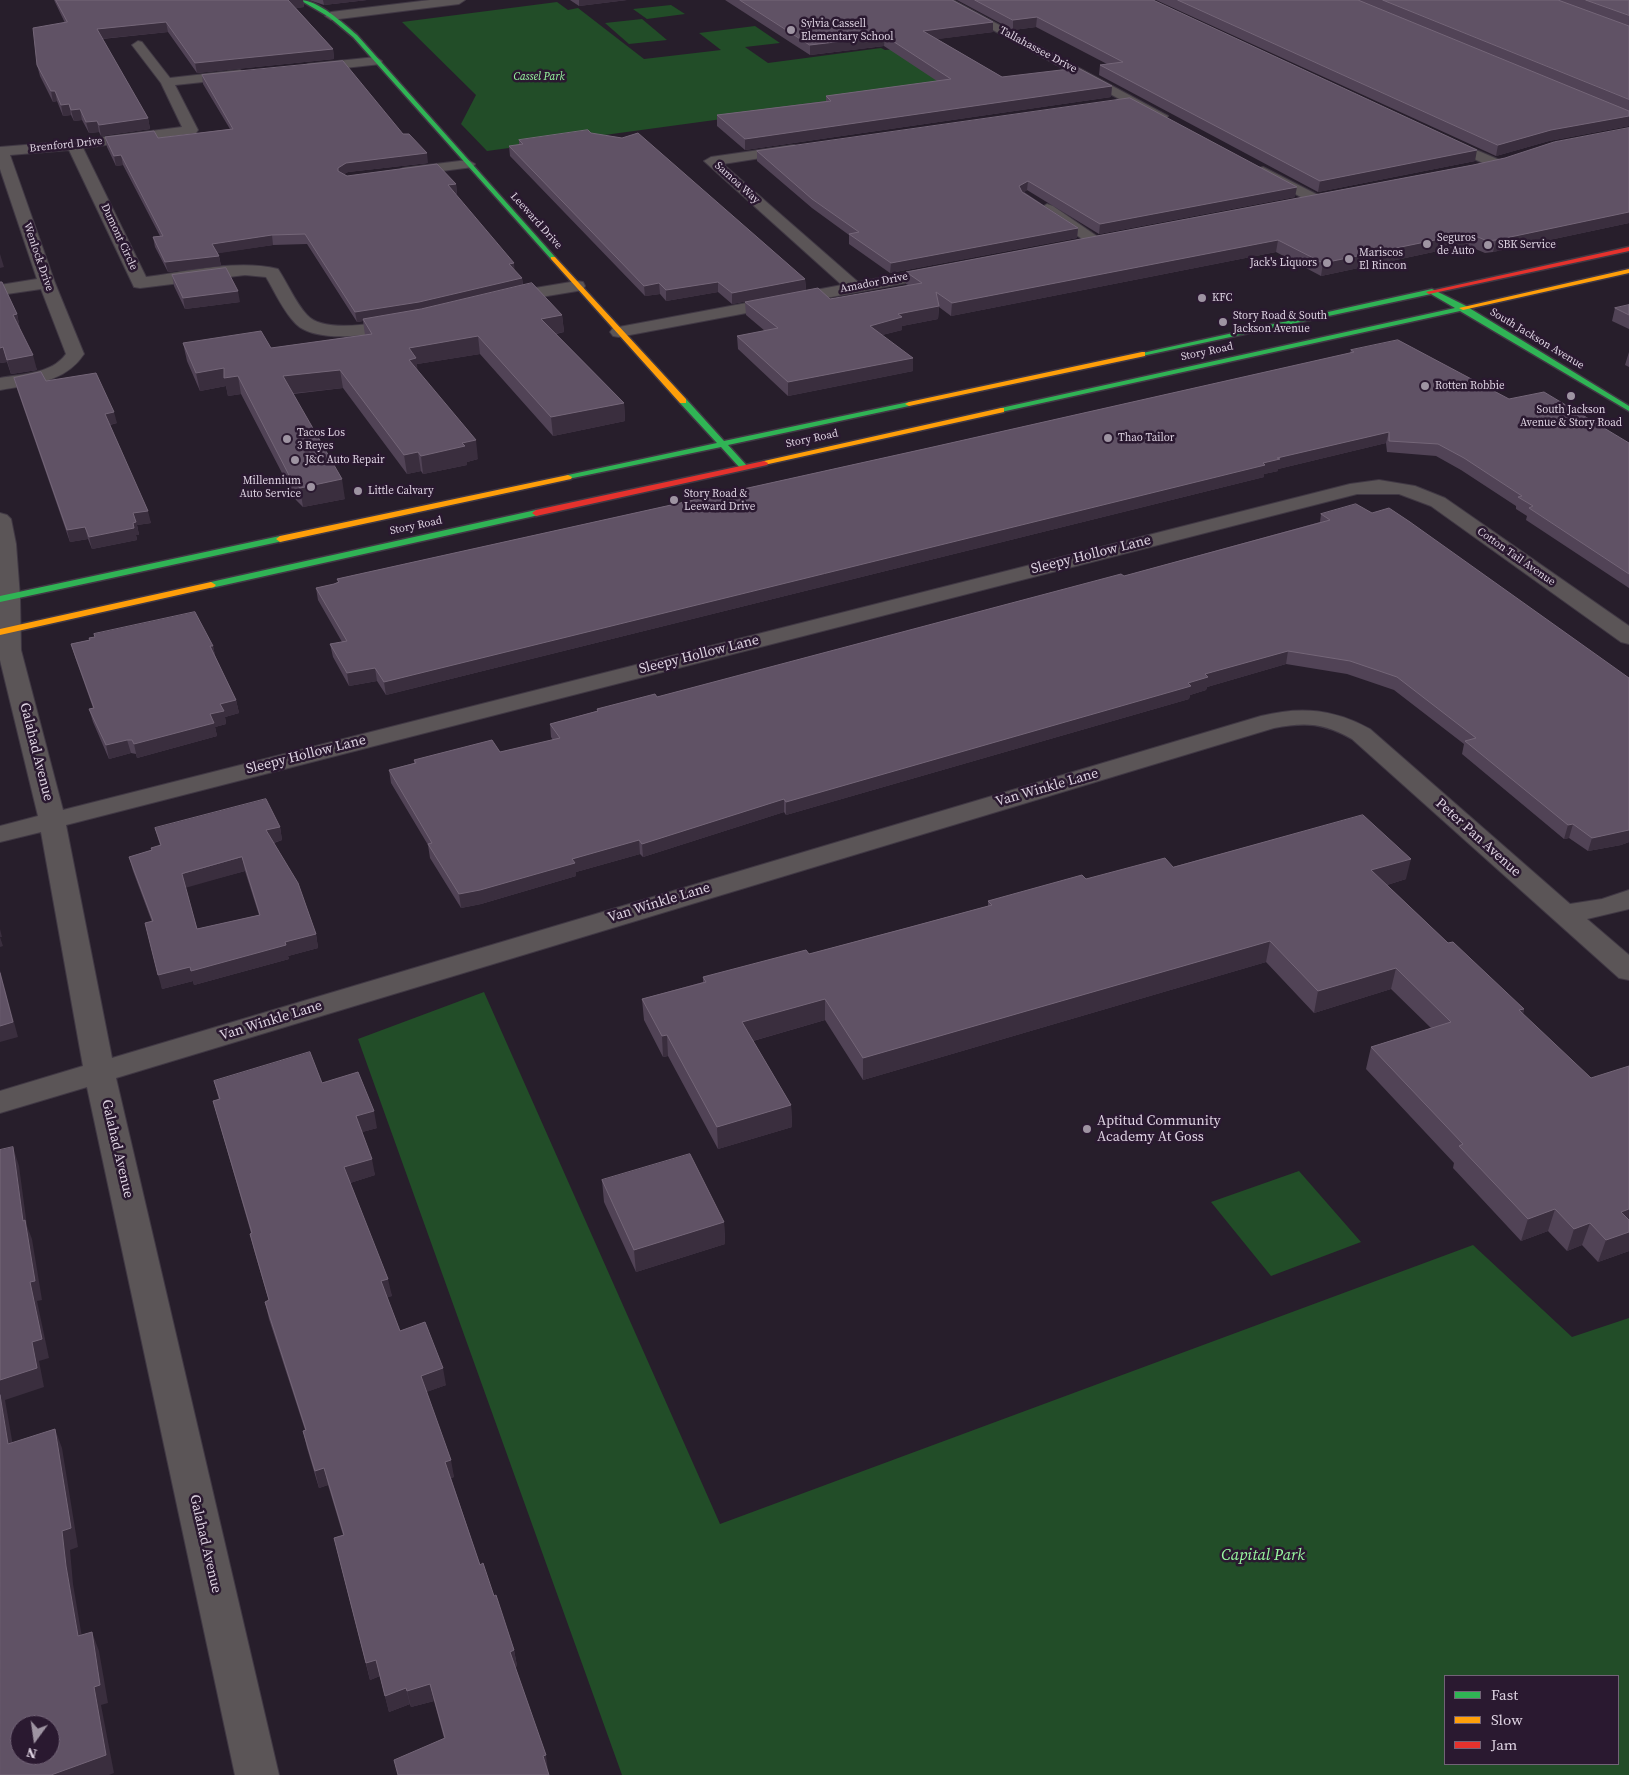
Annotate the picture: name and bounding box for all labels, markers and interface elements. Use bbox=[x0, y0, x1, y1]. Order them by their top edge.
place label: Sylvia Cassell Elementary School bbox=[801, 17, 893, 43]
marker: Sylvia Cassell Elementary School bbox=[785, 24, 797, 36]
street label: Tallahassee Drive bbox=[997, 24, 1079, 76]
park label: Cassel Park bbox=[513, 70, 565, 84]
street label: Brenford Drive bbox=[29, 135, 103, 155]
street label: Samoa Way bbox=[712, 159, 762, 207]
street label: Leeward Drive bbox=[507, 190, 565, 252]
street label: Dumont Circle bbox=[98, 202, 140, 272]
street label: Wenlock Drive bbox=[20, 221, 56, 293]
place label: Seguros de Auto bbox=[1437, 231, 1476, 257]
marker: Seguros de Auto bbox=[1421, 238, 1433, 250]
place label: SBK Service bbox=[1498, 238, 1556, 252]
marker: SBK Service bbox=[1482, 239, 1494, 251]
place label: Mariscos El Rincon bbox=[1359, 246, 1407, 272]
marker: Mariscos El Rincon bbox=[1343, 253, 1355, 265]
place label: Jack's Liquors bbox=[1250, 256, 1317, 270]
marker: Jack's Liquors bbox=[1321, 257, 1333, 269]
street label: Amador Drive bbox=[839, 270, 909, 296]
place label: KFC bbox=[1212, 291, 1233, 305]
marker: KFC bbox=[1196, 292, 1208, 304]
street label: South Jackson Avenue bbox=[1488, 306, 1586, 372]
place label: Story Road & South Jackson Avenue bbox=[1233, 309, 1327, 335]
marker: Story Road & South Jackson Avenue bbox=[1217, 316, 1229, 328]
street label: Story Road bbox=[1180, 340, 1234, 364]
place label: Rotten Robbie bbox=[1435, 379, 1505, 393]
marker: Rotten Robbie bbox=[1419, 380, 1431, 392]
marker: South Jackson Avenue & Story Road bbox=[1565, 390, 1577, 402]
place label: South Jackson Avenue & Story Road bbox=[1520, 403, 1622, 429]
place label: Tacos Los 3 Reyes bbox=[297, 426, 345, 452]
street label: Story Road bbox=[785, 427, 839, 451]
place label: Thao Tailor bbox=[1118, 431, 1174, 445]
marker: Thao Tailor bbox=[1102, 432, 1114, 444]
marker: Tacos Los 3 Reyes bbox=[281, 433, 293, 445]
place label: J&C Auto Repair bbox=[305, 453, 385, 467]
marker: J&C Auto Repair bbox=[289, 454, 301, 466]
place label: Millennium Auto Service bbox=[240, 474, 301, 500]
marker: Millennium Auto Service bbox=[305, 481, 317, 493]
place label: Little Calvary bbox=[368, 484, 434, 498]
marker: Little Calvary bbox=[352, 485, 364, 497]
place label: Story Road & Leeward Drive bbox=[684, 487, 755, 513]
marker: Story Road & Leeward Drive bbox=[668, 494, 680, 506]
street label: Story Road bbox=[389, 514, 443, 538]
street label: Cotton Tail Avenue bbox=[1474, 525, 1558, 589]
street label: Sleepy Hollow Lane bbox=[1029, 532, 1153, 578]
street label: Sleepy Hollow Lane bbox=[637, 632, 761, 678]
street label: Galahad Avenue bbox=[16, 701, 56, 803]
street label: Sleepy Hollow Lane bbox=[244, 732, 368, 778]
street label: Van Winkle Lane bbox=[994, 765, 1100, 811]
street label: Peter Pan Avenue bbox=[1432, 795, 1524, 881]
street label: Van Winkle Lane bbox=[606, 879, 712, 927]
street label: Van Winkle Lane bbox=[218, 997, 324, 1045]
street label: Galahad Avenue bbox=[98, 1098, 136, 1200]
place label: Aptitud Community Academy At Goss bbox=[1097, 1113, 1221, 1146]
marker: Aptitud Community Academy At Goss bbox=[1081, 1123, 1093, 1135]
street label: Galahad Avenue bbox=[186, 1493, 224, 1595]
park label: Capital Park bbox=[1221, 1546, 1305, 1566]
legend bbox=[1444, 1675, 1619, 1765]
text: Fast bbox=[1491, 1684, 1518, 1705]
text: Slow bbox=[1491, 1709, 1523, 1730]
north arrow bbox=[10, 1715, 60, 1765]
text: Jam bbox=[1491, 1734, 1517, 1755]
text: N bbox=[24, 1743, 39, 1765]

